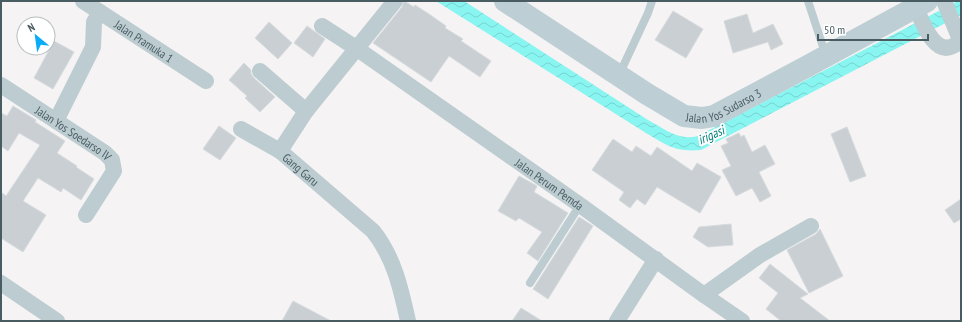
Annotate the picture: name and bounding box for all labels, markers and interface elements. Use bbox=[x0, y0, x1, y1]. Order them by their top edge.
north arrow bbox=[16, 16, 56, 56]
street label: Jalan Pramuka 1 bbox=[111, 16, 176, 65]
scale bar bbox=[818, 16, 928, 42]
text: N bbox=[25, 20, 37, 35]
text: 50 m bbox=[824, 22, 845, 37]
street label: Jalan Yos Sudarso 3 bbox=[684, 85, 763, 126]
street label: Jalan Yos Soedarso IV bbox=[32, 102, 115, 163]
water label: irigasi bbox=[695, 121, 729, 148]
street label: Gang Garu bbox=[280, 149, 322, 189]
street label: Jalan Perum Pemda bbox=[512, 154, 587, 213]

